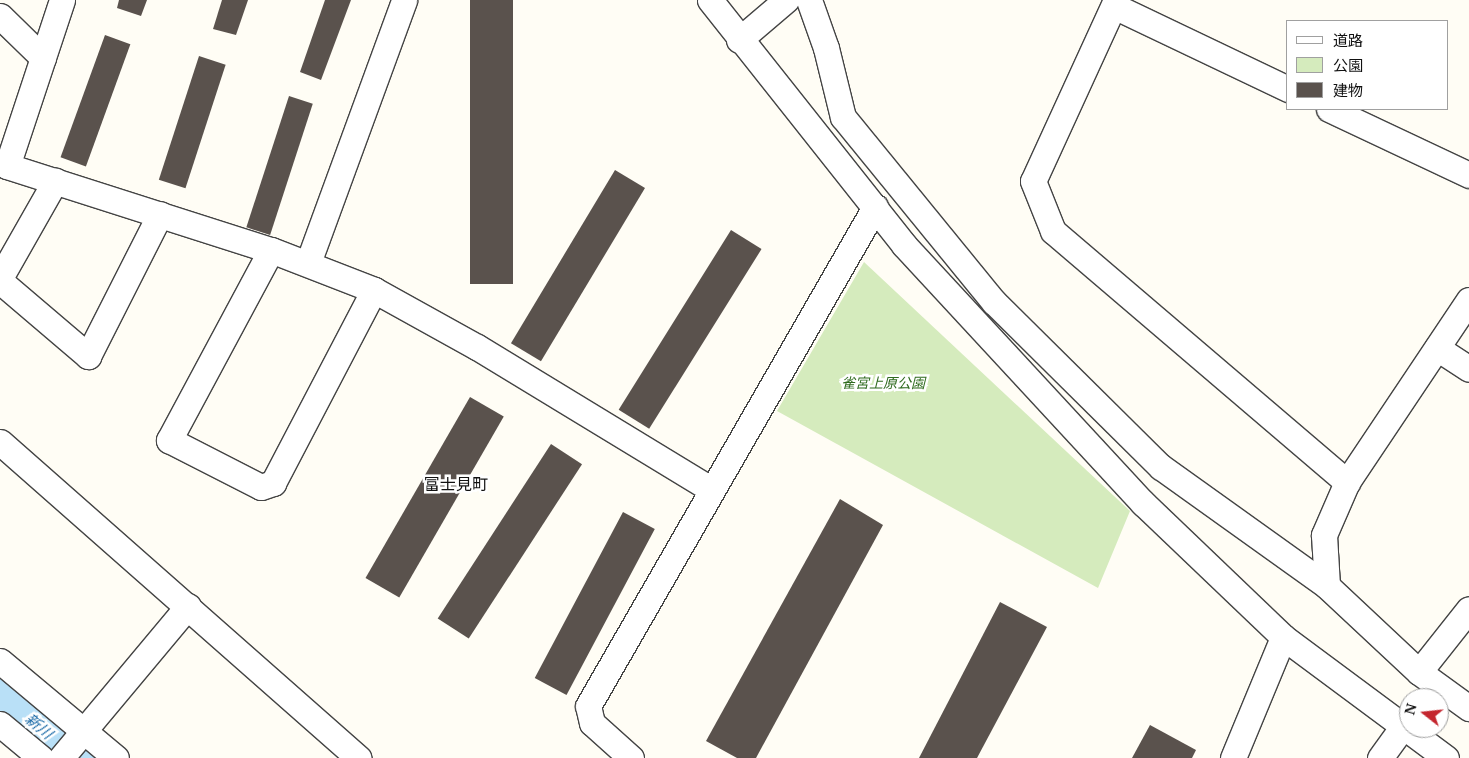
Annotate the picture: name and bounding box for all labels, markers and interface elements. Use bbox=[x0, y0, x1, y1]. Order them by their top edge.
legend bbox=[1286, 20, 1449, 110]
text: 道路 bbox=[1333, 30, 1363, 50]
text: 公園 bbox=[1333, 55, 1363, 75]
text: 建物 bbox=[1333, 80, 1363, 100]
park label: 雀宮上原公園 bbox=[841, 375, 925, 391]
district label: 富士見町 bbox=[424, 474, 488, 494]
north arrow bbox=[1399, 688, 1449, 738]
text: N bbox=[1399, 701, 1421, 717]
water label: 新川 bbox=[22, 709, 56, 743]

